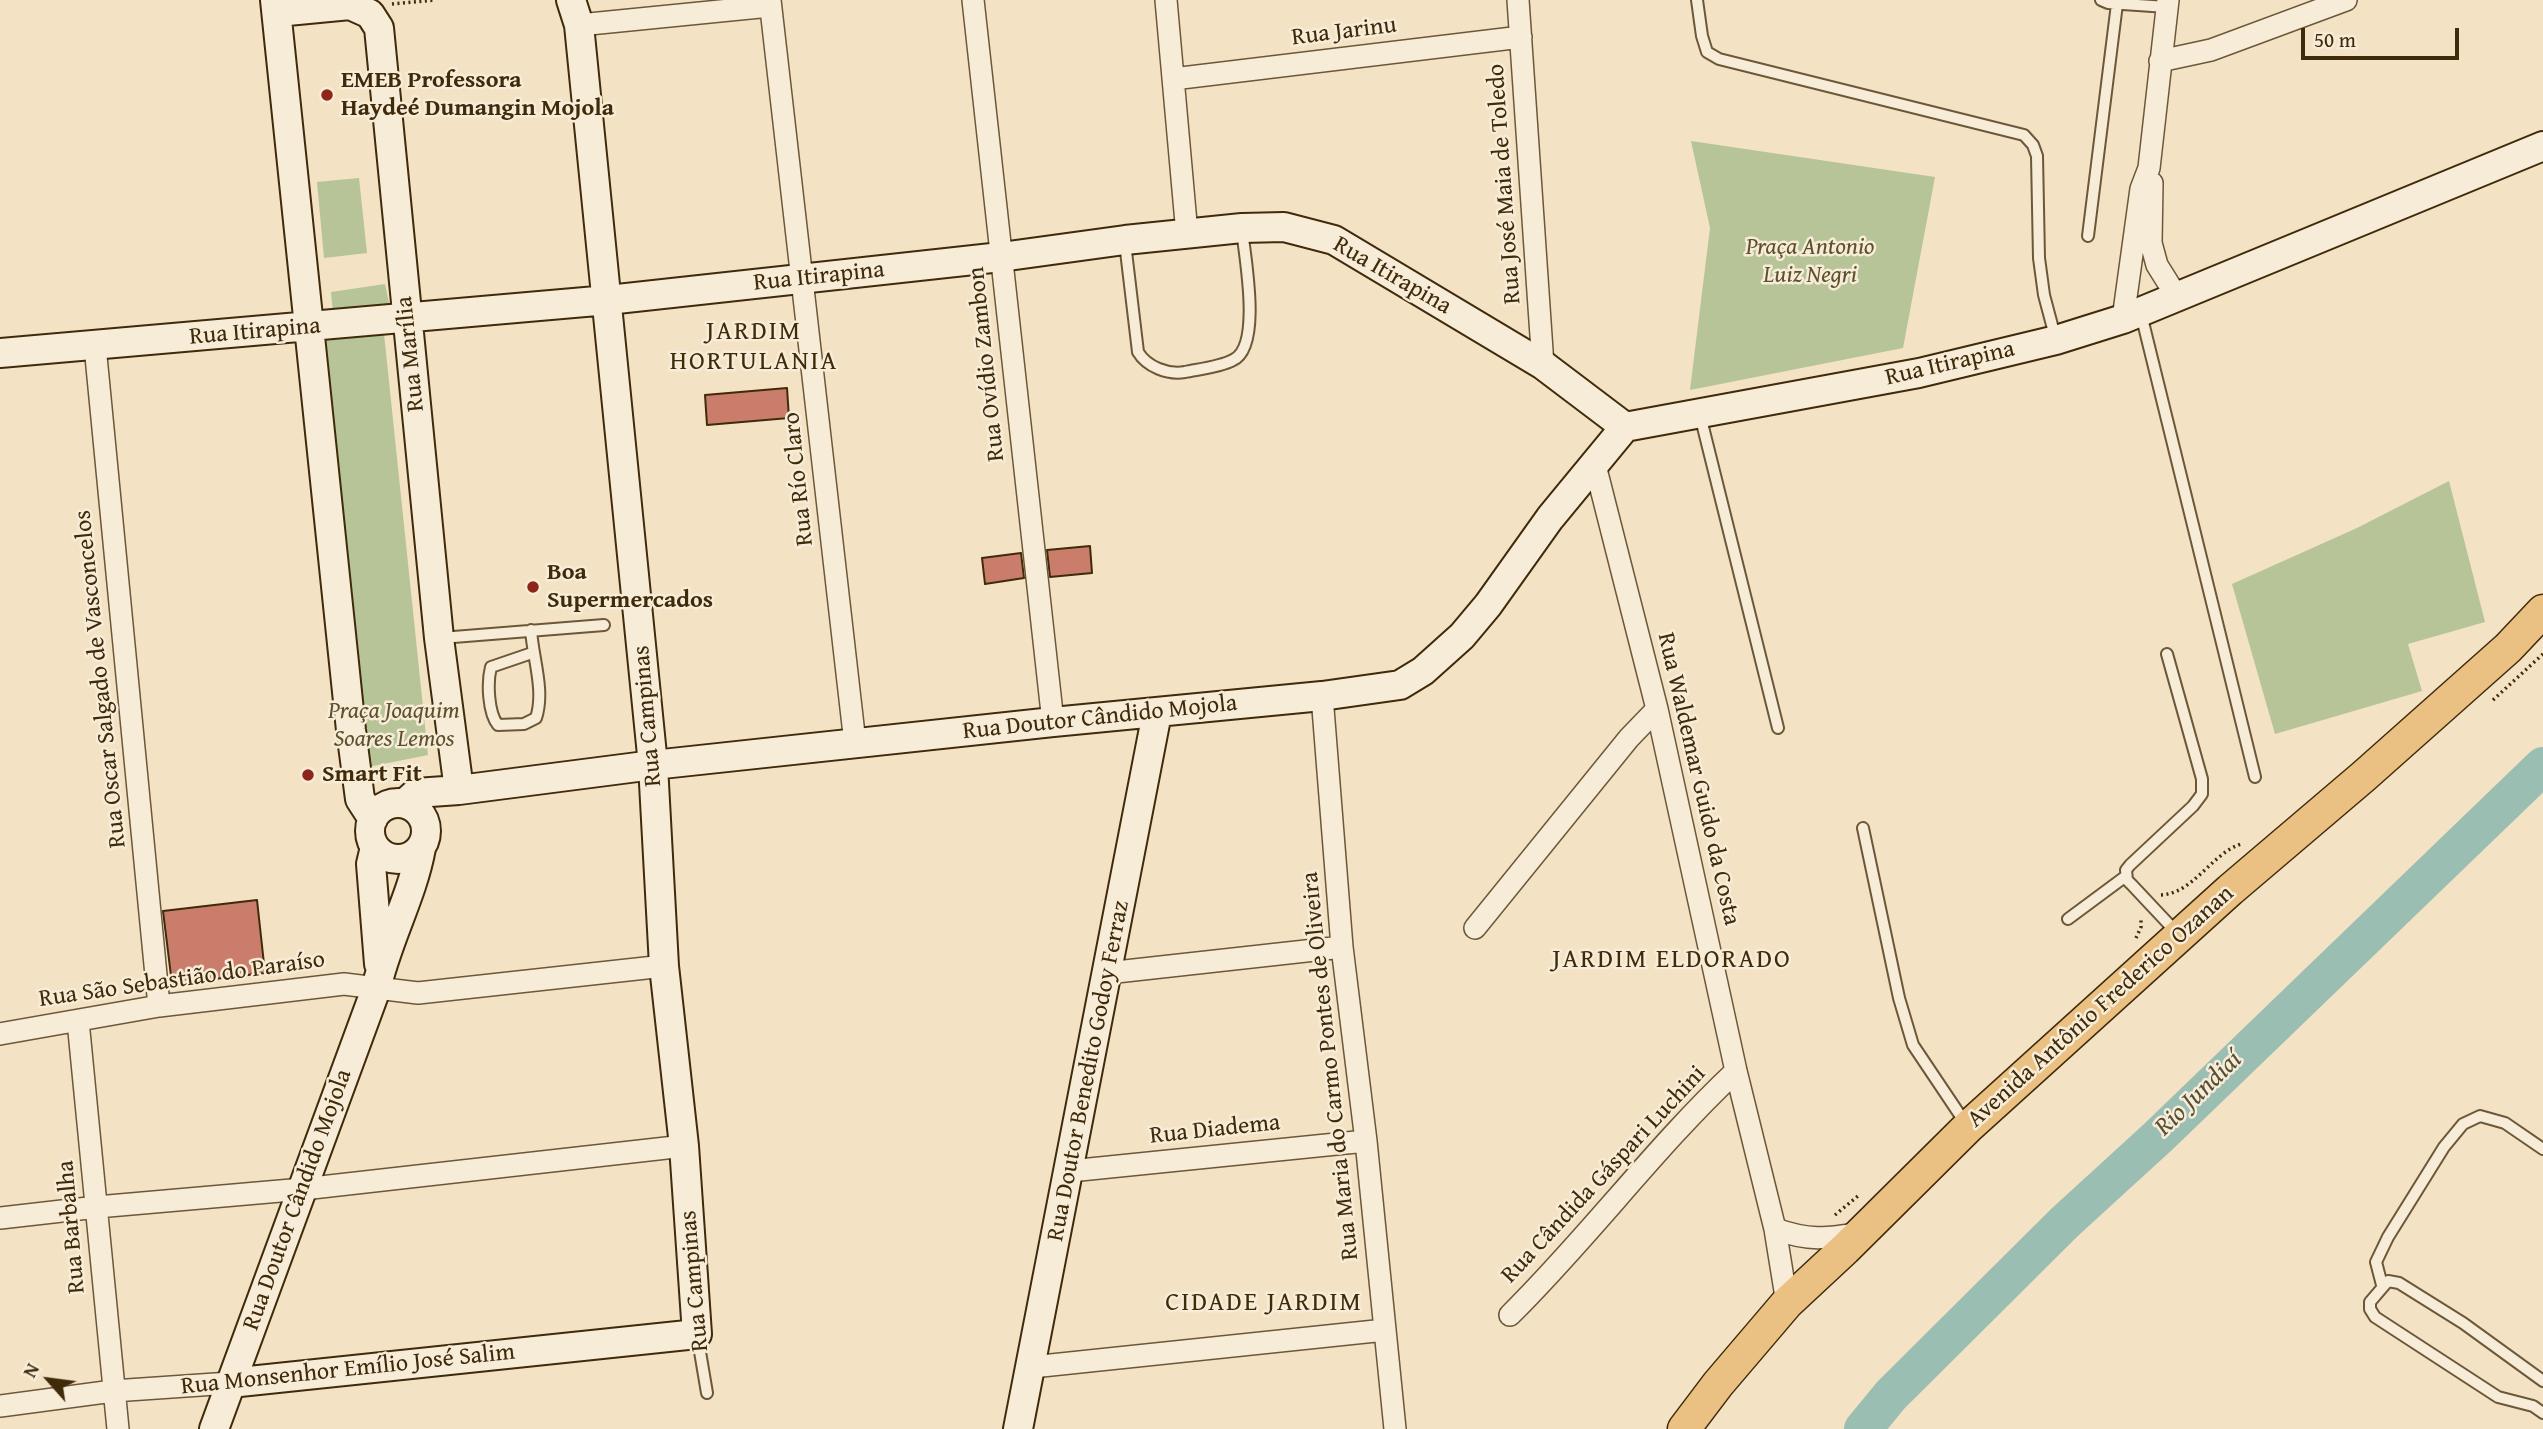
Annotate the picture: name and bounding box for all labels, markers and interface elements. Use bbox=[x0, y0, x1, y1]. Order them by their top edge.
street label: Rua Jarinu bbox=[1290, 11, 1398, 53]
scale bar bbox=[2305, 14, 2462, 58]
text: 50 m bbox=[2314, 24, 2356, 55]
street label: Rua José Maia de Toledo bbox=[1482, 63, 1528, 305]
place label: EMEB Professora Haydeé Dumangin Mojola bbox=[341, 67, 614, 123]
marker: EMEB Professora Haydeé Dumangin Mojola bbox=[319, 87, 335, 103]
street label: Rua Itirapina bbox=[1328, 231, 1456, 321]
park label: Praça Antonio Luiz Negri bbox=[1746, 234, 1874, 290]
street label: Rua Itirapina bbox=[752, 256, 886, 298]
street label: Rua Ovídio Zambon bbox=[962, 265, 1012, 463]
street label: Rua Marília bbox=[391, 295, 431, 413]
street label: Rua Itirapina bbox=[188, 312, 322, 352]
district label: JARDIM HORTULANIA bbox=[671, 316, 837, 378]
street label: Rua Itirapina bbox=[1883, 335, 2017, 393]
street label: Rua Río Claro bbox=[778, 411, 820, 547]
street label: Rua Oscar Salgado de Vasconcelos bbox=[69, 509, 133, 849]
place label: Boa Supermercados bbox=[547, 559, 713, 615]
marker: Boa Supermercados bbox=[525, 579, 541, 595]
street label: Rua Waldemar Guido da Costa bbox=[1650, 630, 1746, 928]
street label: Rua Campinas bbox=[627, 644, 669, 788]
street label: Rua Doutor Cândido Mojola bbox=[961, 689, 1239, 747]
park label: Praça Joaquim Soares Lemos bbox=[328, 698, 460, 754]
place label: Smart Fit bbox=[322, 761, 422, 789]
marker: Smart Fit bbox=[300, 767, 316, 783]
street label: Rua Maria do Carmo Pontes de Oliveira bbox=[1296, 870, 1366, 1262]
street label: Avenida Antônio Frederico Ozanan bbox=[1962, 880, 2240, 1134]
street label: Rua Doutor Benedito Godoy Ferraz bbox=[1042, 898, 1136, 1244]
district label: JARDIM ELDORADO bbox=[1554, 944, 1790, 976]
street label: Rua São Sebastião do Paraíso bbox=[37, 946, 327, 1014]
water label: Rio Jundiaí bbox=[2149, 1045, 2249, 1143]
street label: Rua Cândida Gáspari Luchini bbox=[1496, 1060, 1712, 1290]
street label: Rua Doutor Cândido Mojola bbox=[237, 1066, 359, 1334]
street label: Rua Diadema bbox=[1148, 1109, 1282, 1151]
street label: Rua Barbalha bbox=[52, 1159, 92, 1295]
street label: Rua Campinas bbox=[674, 1209, 716, 1353]
district label: CIDADE JARDIM bbox=[1167, 1287, 1361, 1319]
street label: Rua Monsenhor Emílio José Salim bbox=[180, 1338, 516, 1402]
north arrow bbox=[14, 1345, 84, 1415]
text: N bbox=[15, 1358, 46, 1382]

